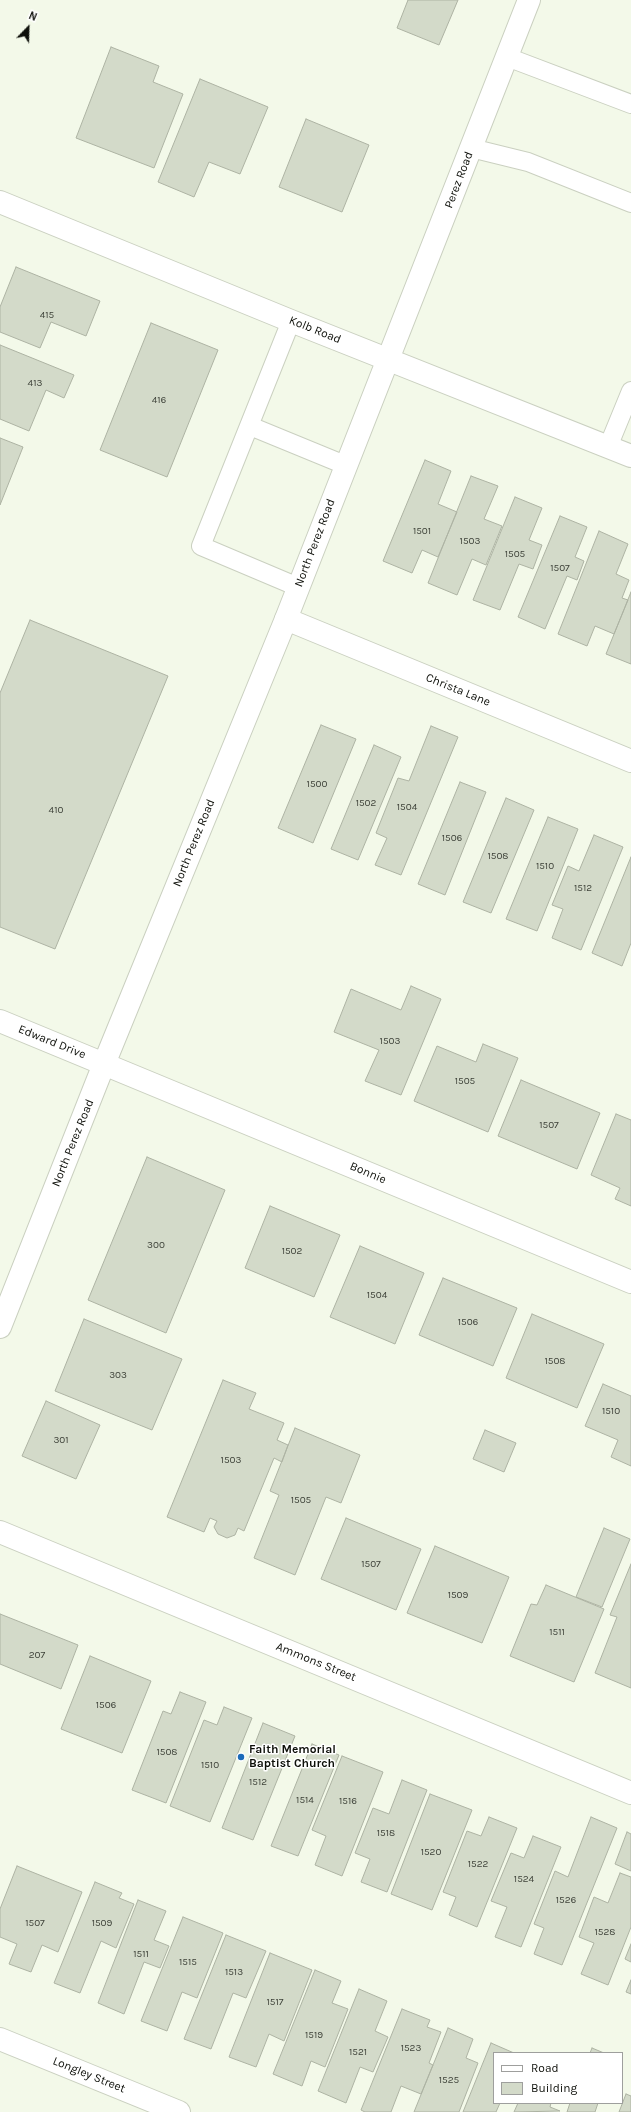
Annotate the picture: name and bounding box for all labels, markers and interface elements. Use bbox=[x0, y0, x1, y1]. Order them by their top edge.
north arrow bbox=[8, 8, 48, 48]
text: N bbox=[27, 9, 39, 24]
street label: Perez Road bbox=[442, 150, 476, 210]
house number: 415 bbox=[40, 309, 54, 321]
street label: Kolb Road bbox=[287, 313, 343, 347]
house number: 413 bbox=[28, 377, 42, 389]
house number: 416 bbox=[152, 394, 166, 406]
street label: North Perez Road bbox=[292, 497, 338, 589]
house number: 1501 bbox=[413, 525, 431, 537]
house number: 1503 bbox=[460, 535, 480, 547]
house number: 1505 bbox=[505, 548, 525, 560]
house number: 1507 bbox=[550, 562, 570, 574]
street label: Christa Lane bbox=[424, 671, 492, 709]
house number: 1500 bbox=[307, 778, 327, 790]
street label: North Perez Road bbox=[170, 797, 218, 889]
house number: 1502 bbox=[356, 797, 376, 809]
house number: 1504 bbox=[397, 801, 417, 813]
house number: 410 bbox=[49, 804, 63, 816]
house number: 1506 bbox=[442, 832, 462, 844]
house number: 1508 bbox=[487, 850, 509, 862]
house number: 1510 bbox=[536, 860, 554, 872]
house number: 1512 bbox=[574, 882, 592, 894]
street label: Edward Drive bbox=[16, 1022, 88, 1062]
house number: 1503 bbox=[380, 1035, 400, 1047]
house number: 1505 bbox=[455, 1075, 475, 1087]
street label: North Perez Road bbox=[49, 1097, 97, 1189]
house number: 1507 bbox=[539, 1119, 559, 1131]
street label: Bonnie bbox=[348, 1159, 388, 1187]
house number: 300 bbox=[147, 1239, 165, 1251]
house number: 1502 bbox=[282, 1245, 302, 1257]
house number: 1504 bbox=[367, 1289, 387, 1301]
house number: 1506 bbox=[458, 1316, 478, 1328]
house number: 1508 bbox=[544, 1355, 566, 1367]
house number: 303 bbox=[109, 1369, 127, 1381]
house number: 1510 bbox=[602, 1405, 620, 1417]
house number: 301 bbox=[53, 1434, 69, 1446]
house number: 1503 bbox=[221, 1454, 241, 1466]
house number: 1505 bbox=[291, 1494, 311, 1506]
house number: 1507 bbox=[361, 1558, 381, 1570]
house number: 1509 bbox=[448, 1589, 468, 1601]
house number: 1511 bbox=[549, 1626, 565, 1638]
street label: Ammons Street bbox=[274, 1639, 358, 1685]
house number: 207 bbox=[29, 1649, 45, 1661]
house number: 1506 bbox=[96, 1699, 116, 1711]
place label: Faith Memorial Baptist Church bbox=[249, 1743, 336, 1771]
house number: 1508 bbox=[156, 1746, 178, 1758]
marker: Faith Memorial Baptist Church bbox=[236, 1752, 246, 1762]
house number: 1510 bbox=[201, 1759, 219, 1771]
house number: 1512 bbox=[249, 1776, 267, 1788]
house number: 1514 bbox=[296, 1794, 314, 1806]
house number: 1516 bbox=[339, 1795, 357, 1807]
house number: 1518 bbox=[377, 1827, 395, 1839]
house number: 1520 bbox=[421, 1846, 441, 1858]
house number: 1522 bbox=[468, 1858, 488, 1870]
house number: 1524 bbox=[514, 1873, 534, 1885]
house number: 1526 bbox=[556, 1894, 576, 1906]
house number: 1507 bbox=[25, 1917, 45, 1929]
house number: 1509 bbox=[92, 1917, 112, 1929]
house number: 1528 bbox=[595, 1926, 615, 1938]
house number: 1511 bbox=[133, 1948, 149, 1960]
house number: 1515 bbox=[179, 1956, 197, 1968]
house number: 1513 bbox=[225, 1966, 243, 1978]
house number: 1517 bbox=[267, 1996, 283, 2008]
house number: 1519 bbox=[305, 2029, 323, 2041]
house number: 1523 bbox=[401, 2042, 421, 2054]
house number: 1521 bbox=[349, 2046, 367, 2058]
legend bbox=[493, 2052, 623, 2104]
street label: Longley Street bbox=[51, 2054, 127, 2096]
text: Road bbox=[531, 2061, 559, 2075]
house number: 1525 bbox=[439, 2074, 459, 2086]
text: Building bbox=[531, 2081, 577, 2095]

